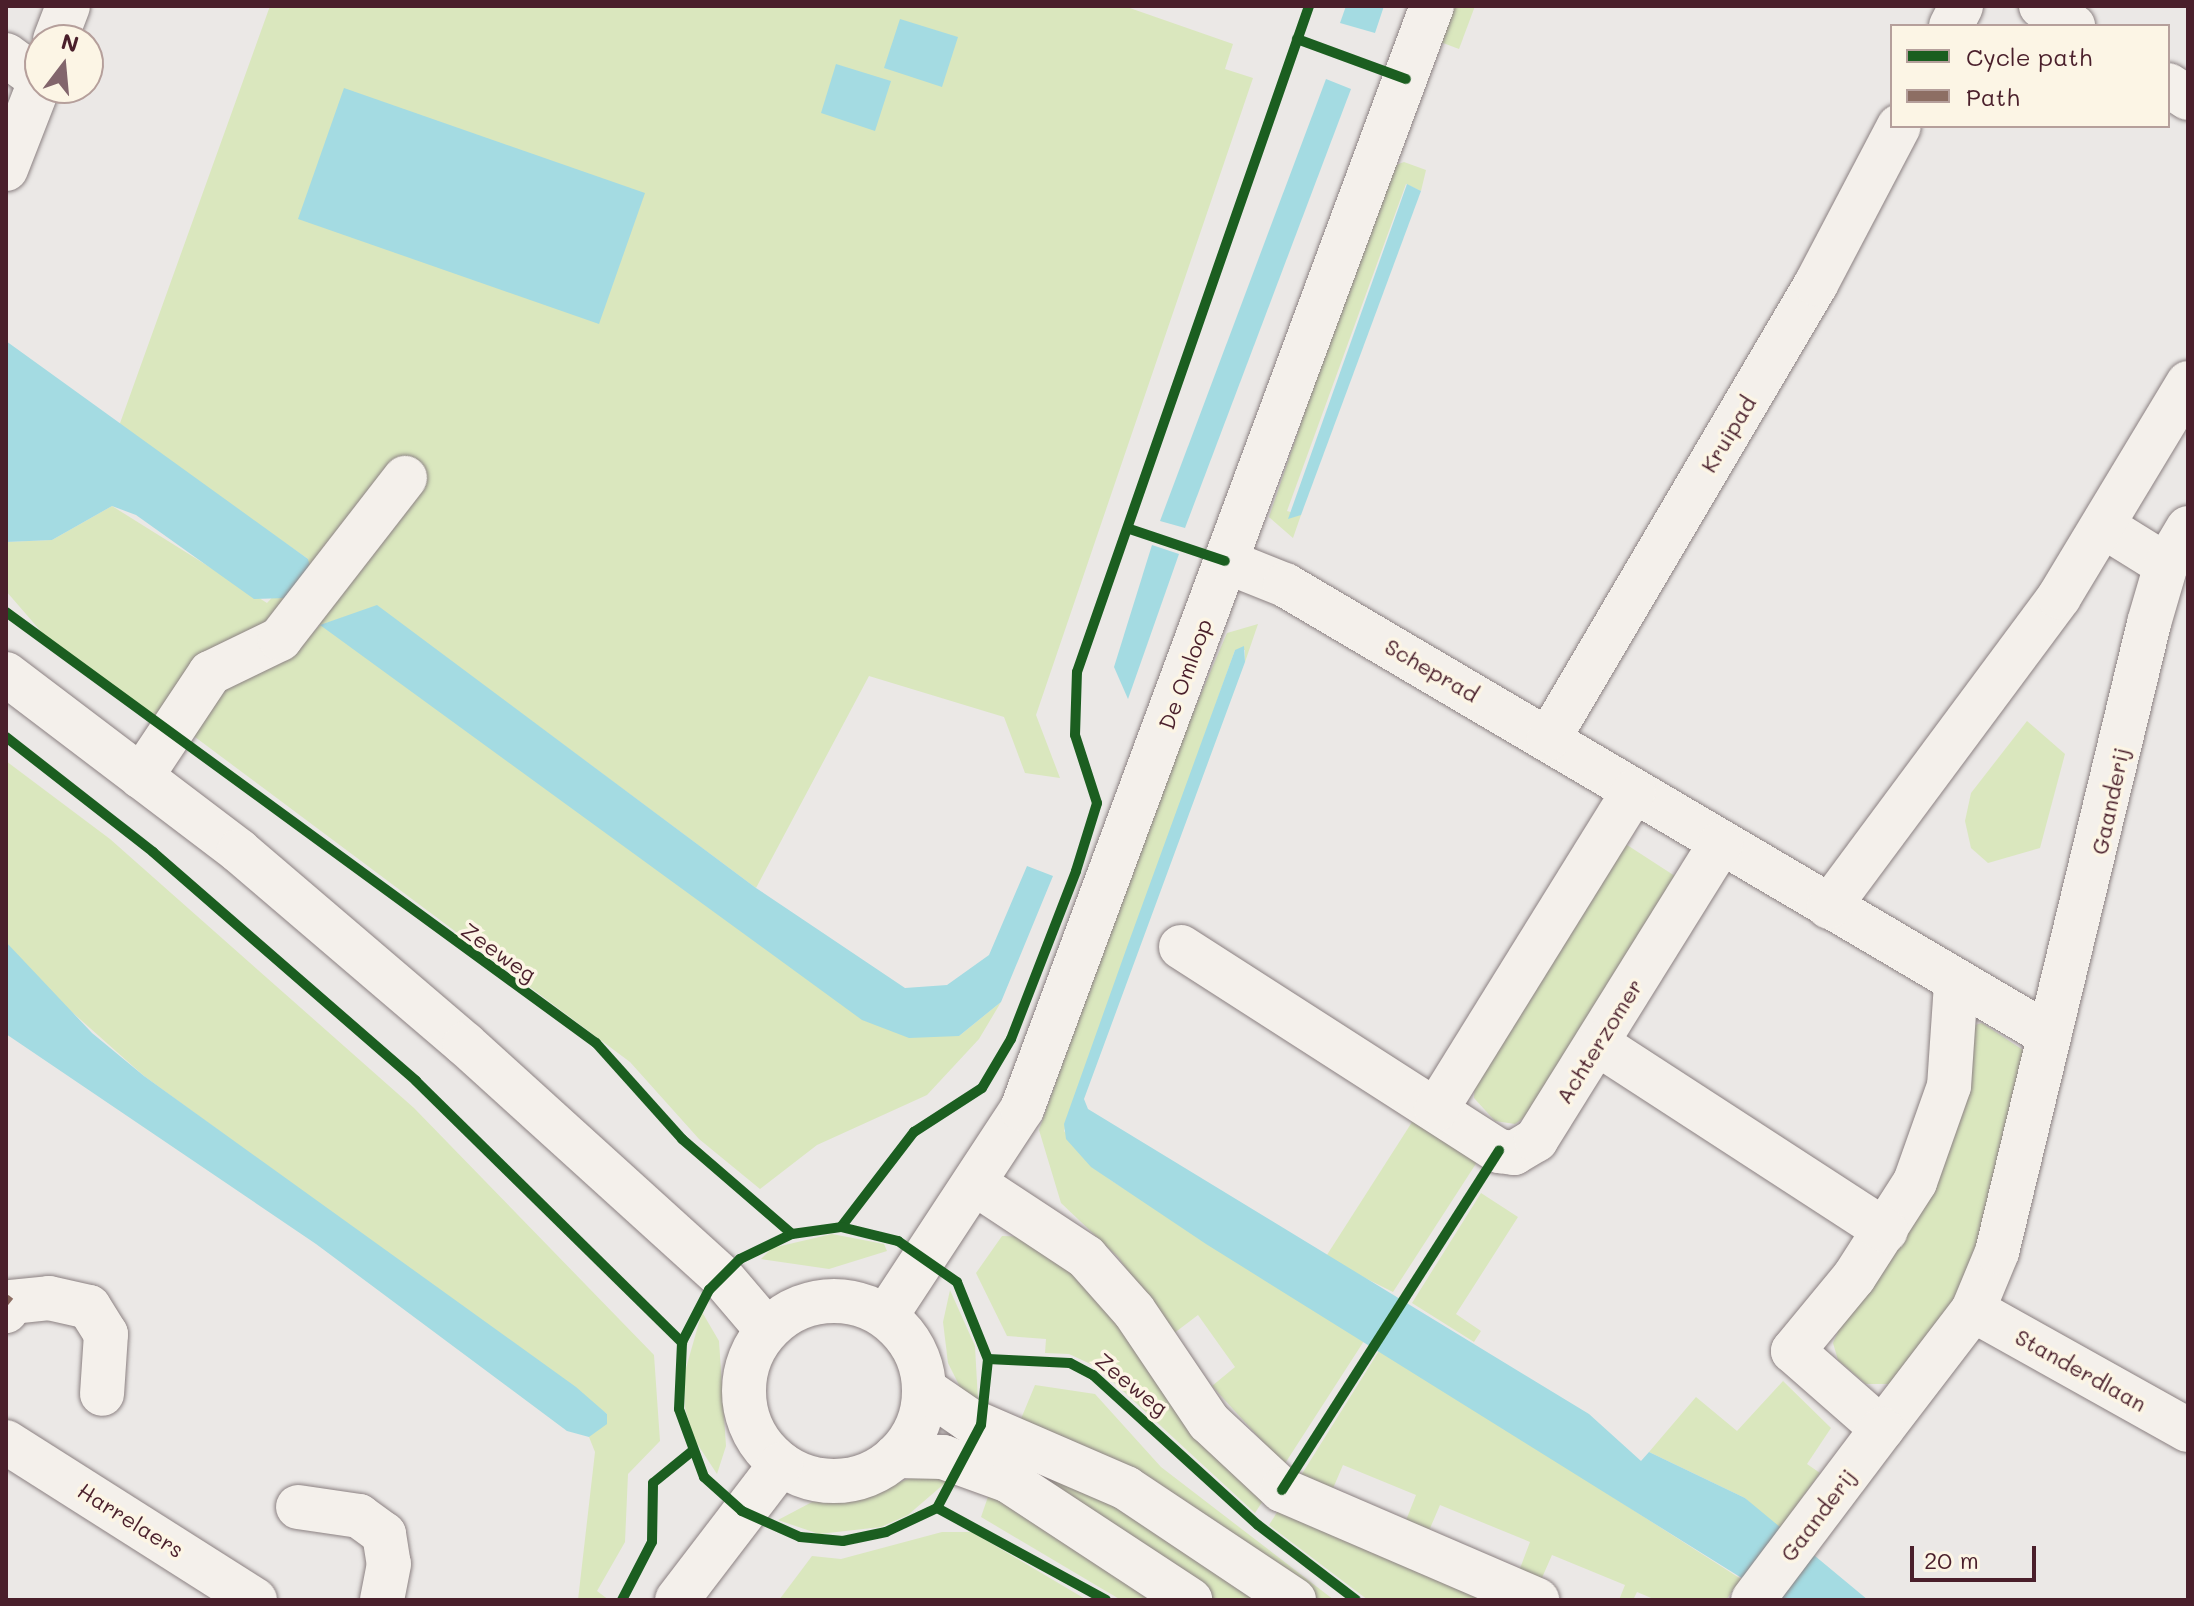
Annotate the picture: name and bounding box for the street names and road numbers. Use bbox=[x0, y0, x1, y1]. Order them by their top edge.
street label: Kruipad bbox=[1695, 391, 1761, 477]
street label: De Omloop bbox=[1153, 615, 1217, 733]
street label: Scheprad bbox=[1381, 633, 1483, 707]
street label: Gaanderij bbox=[2086, 745, 2134, 857]
street label: Zeeweg bbox=[456, 917, 542, 987]
street label: Achterzomer bbox=[1550, 974, 1648, 1108]
street label: Standerdlaan bbox=[2011, 1323, 2151, 1417]
street label: Zeeweg bbox=[1090, 1347, 1174, 1421]
street label: Gaanderij bbox=[1775, 1464, 1861, 1566]
street label: Harrelaers bbox=[73, 1477, 189, 1563]

